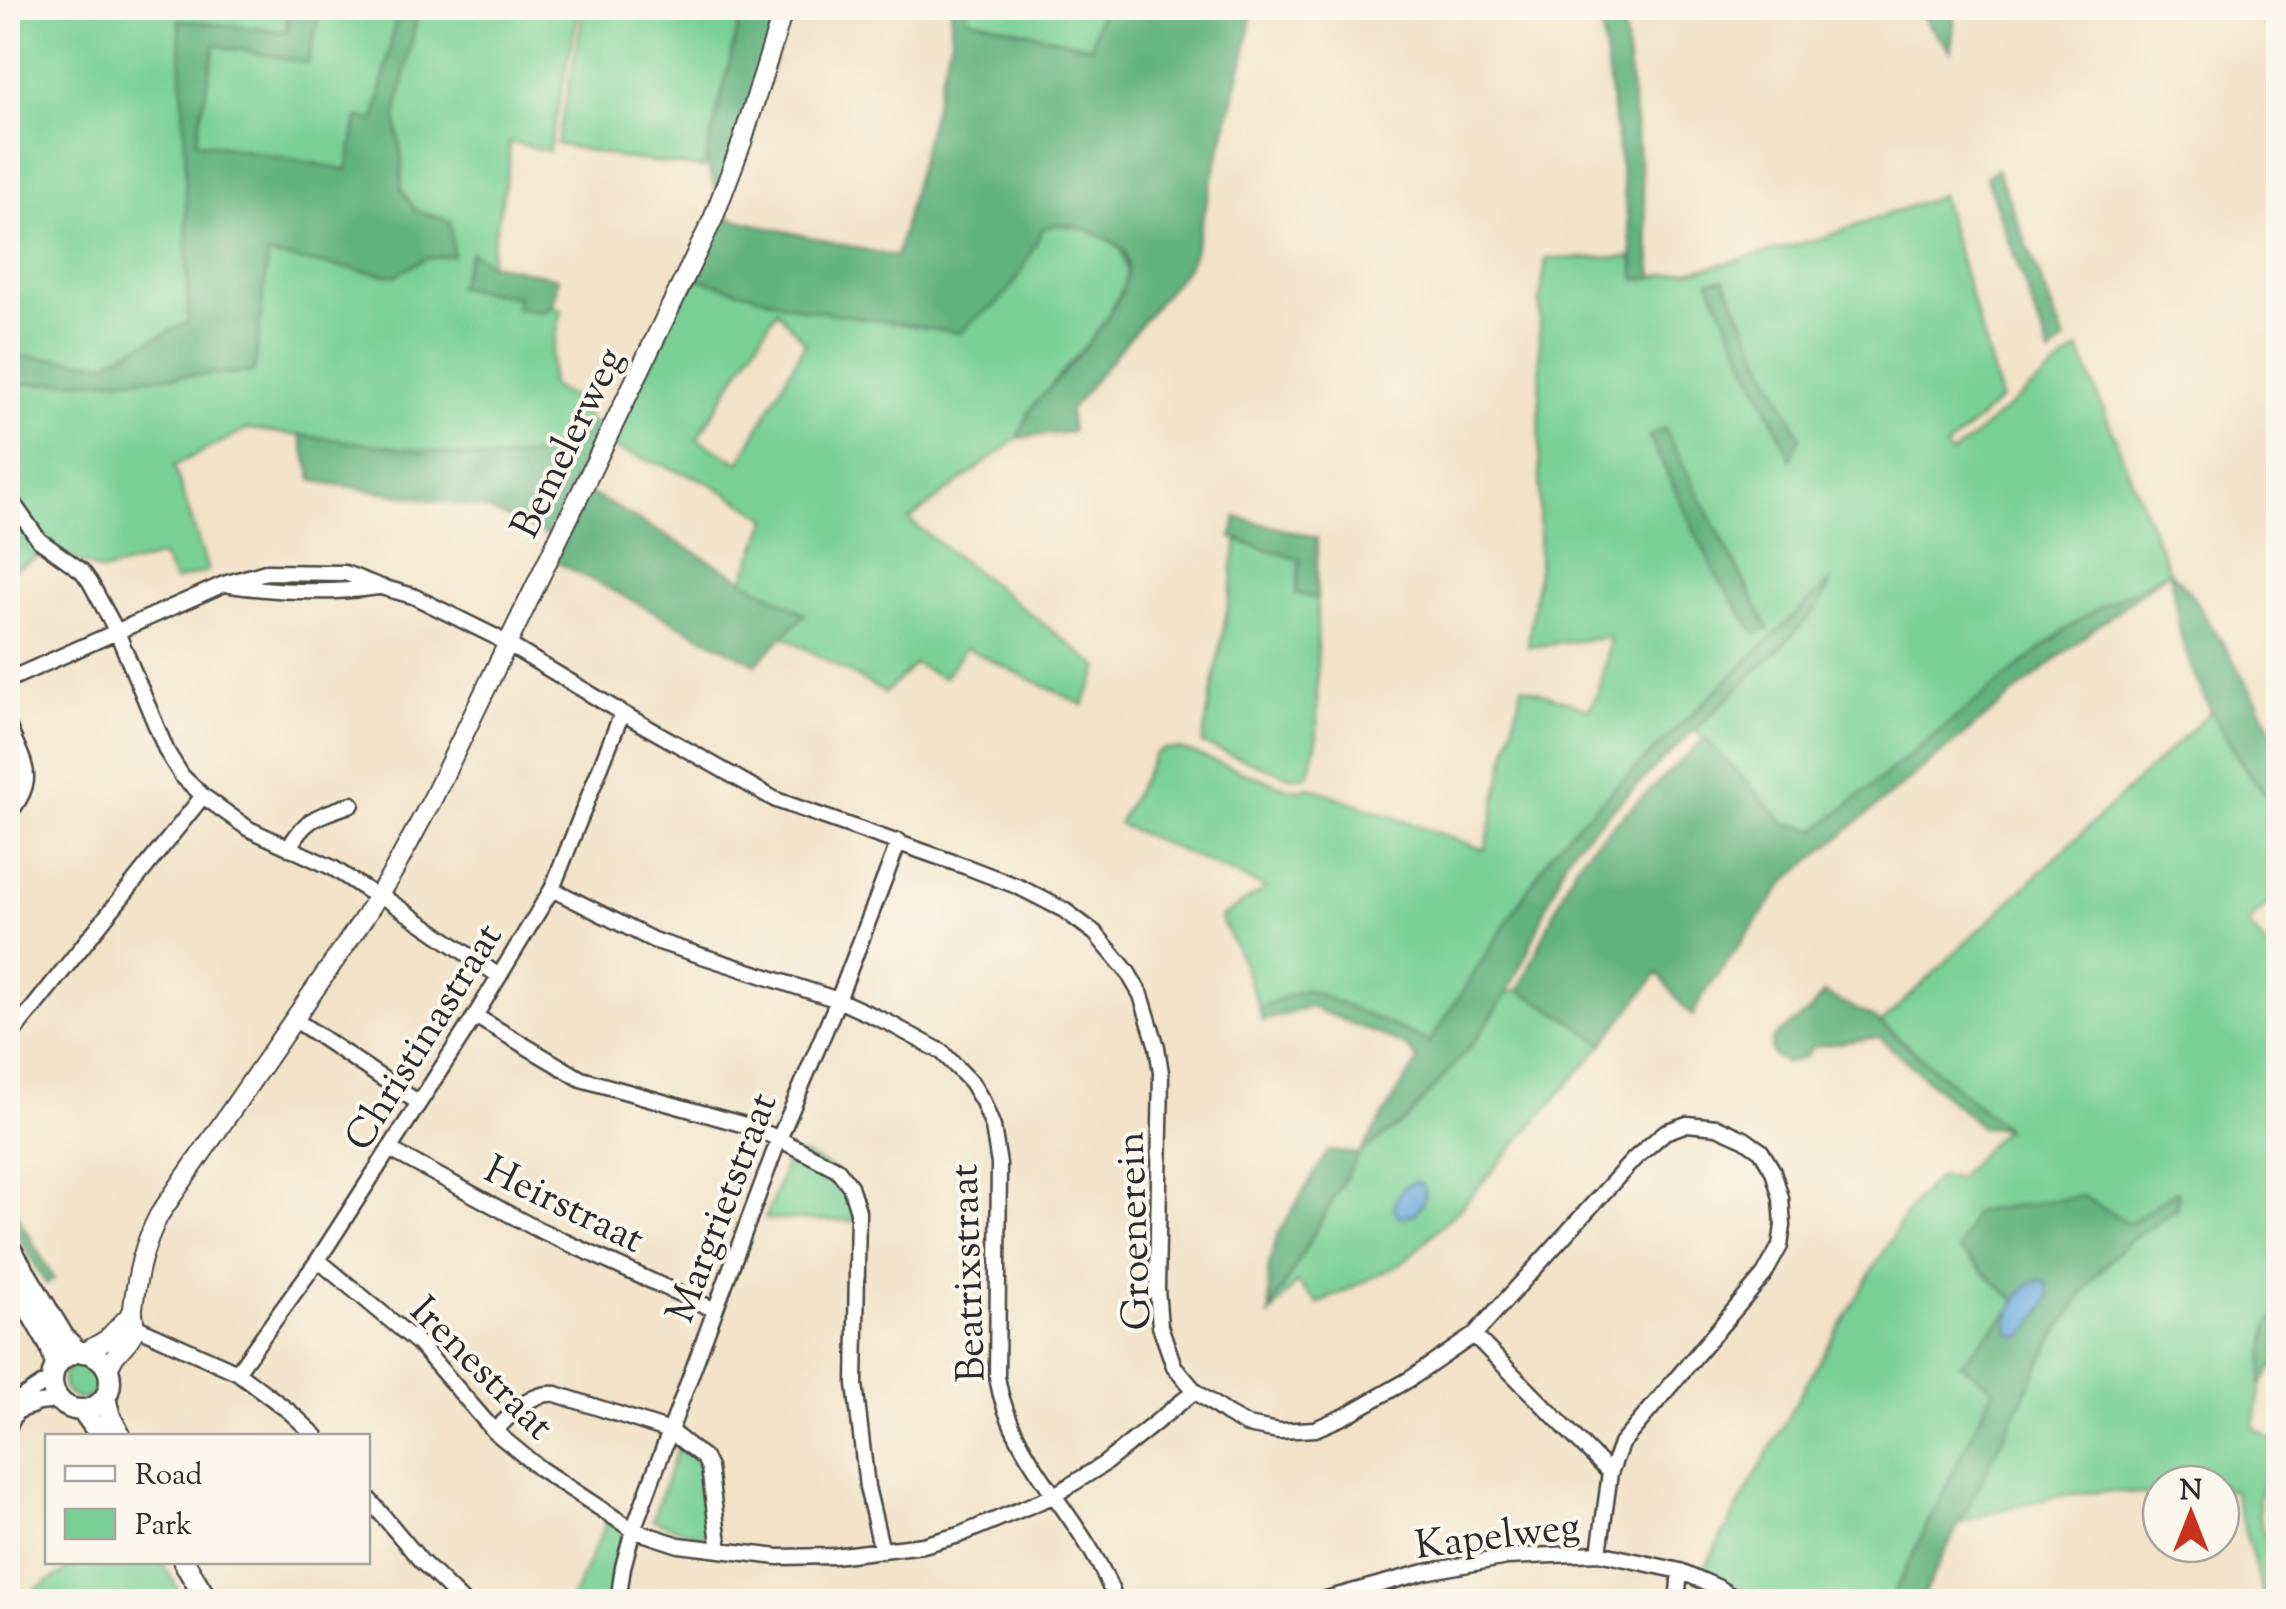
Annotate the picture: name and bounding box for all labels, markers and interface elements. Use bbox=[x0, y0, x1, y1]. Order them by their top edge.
street label: Bemelerweg bbox=[499, 339, 641, 549]
street label: Christinastraat bbox=[333, 913, 519, 1163]
street label: Margrietstraat bbox=[654, 1085, 794, 1332]
street label: Groenerein bbox=[1105, 1131, 1168, 1331]
street label: Heirstraat bbox=[474, 1144, 653, 1270]
street label: Beatrixstraat bbox=[938, 1162, 1003, 1383]
street label: Irenestraat bbox=[395, 1285, 565, 1455]
legend bbox=[45, 1434, 370, 1564]
text: Road bbox=[135, 1455, 202, 1498]
north arrow bbox=[2141, 1464, 2241, 1564]
text: N bbox=[2180, 1472, 2202, 1512]
street label: Kapelweg bbox=[1412, 1500, 1583, 1577]
text: Park bbox=[135, 1505, 192, 1548]

